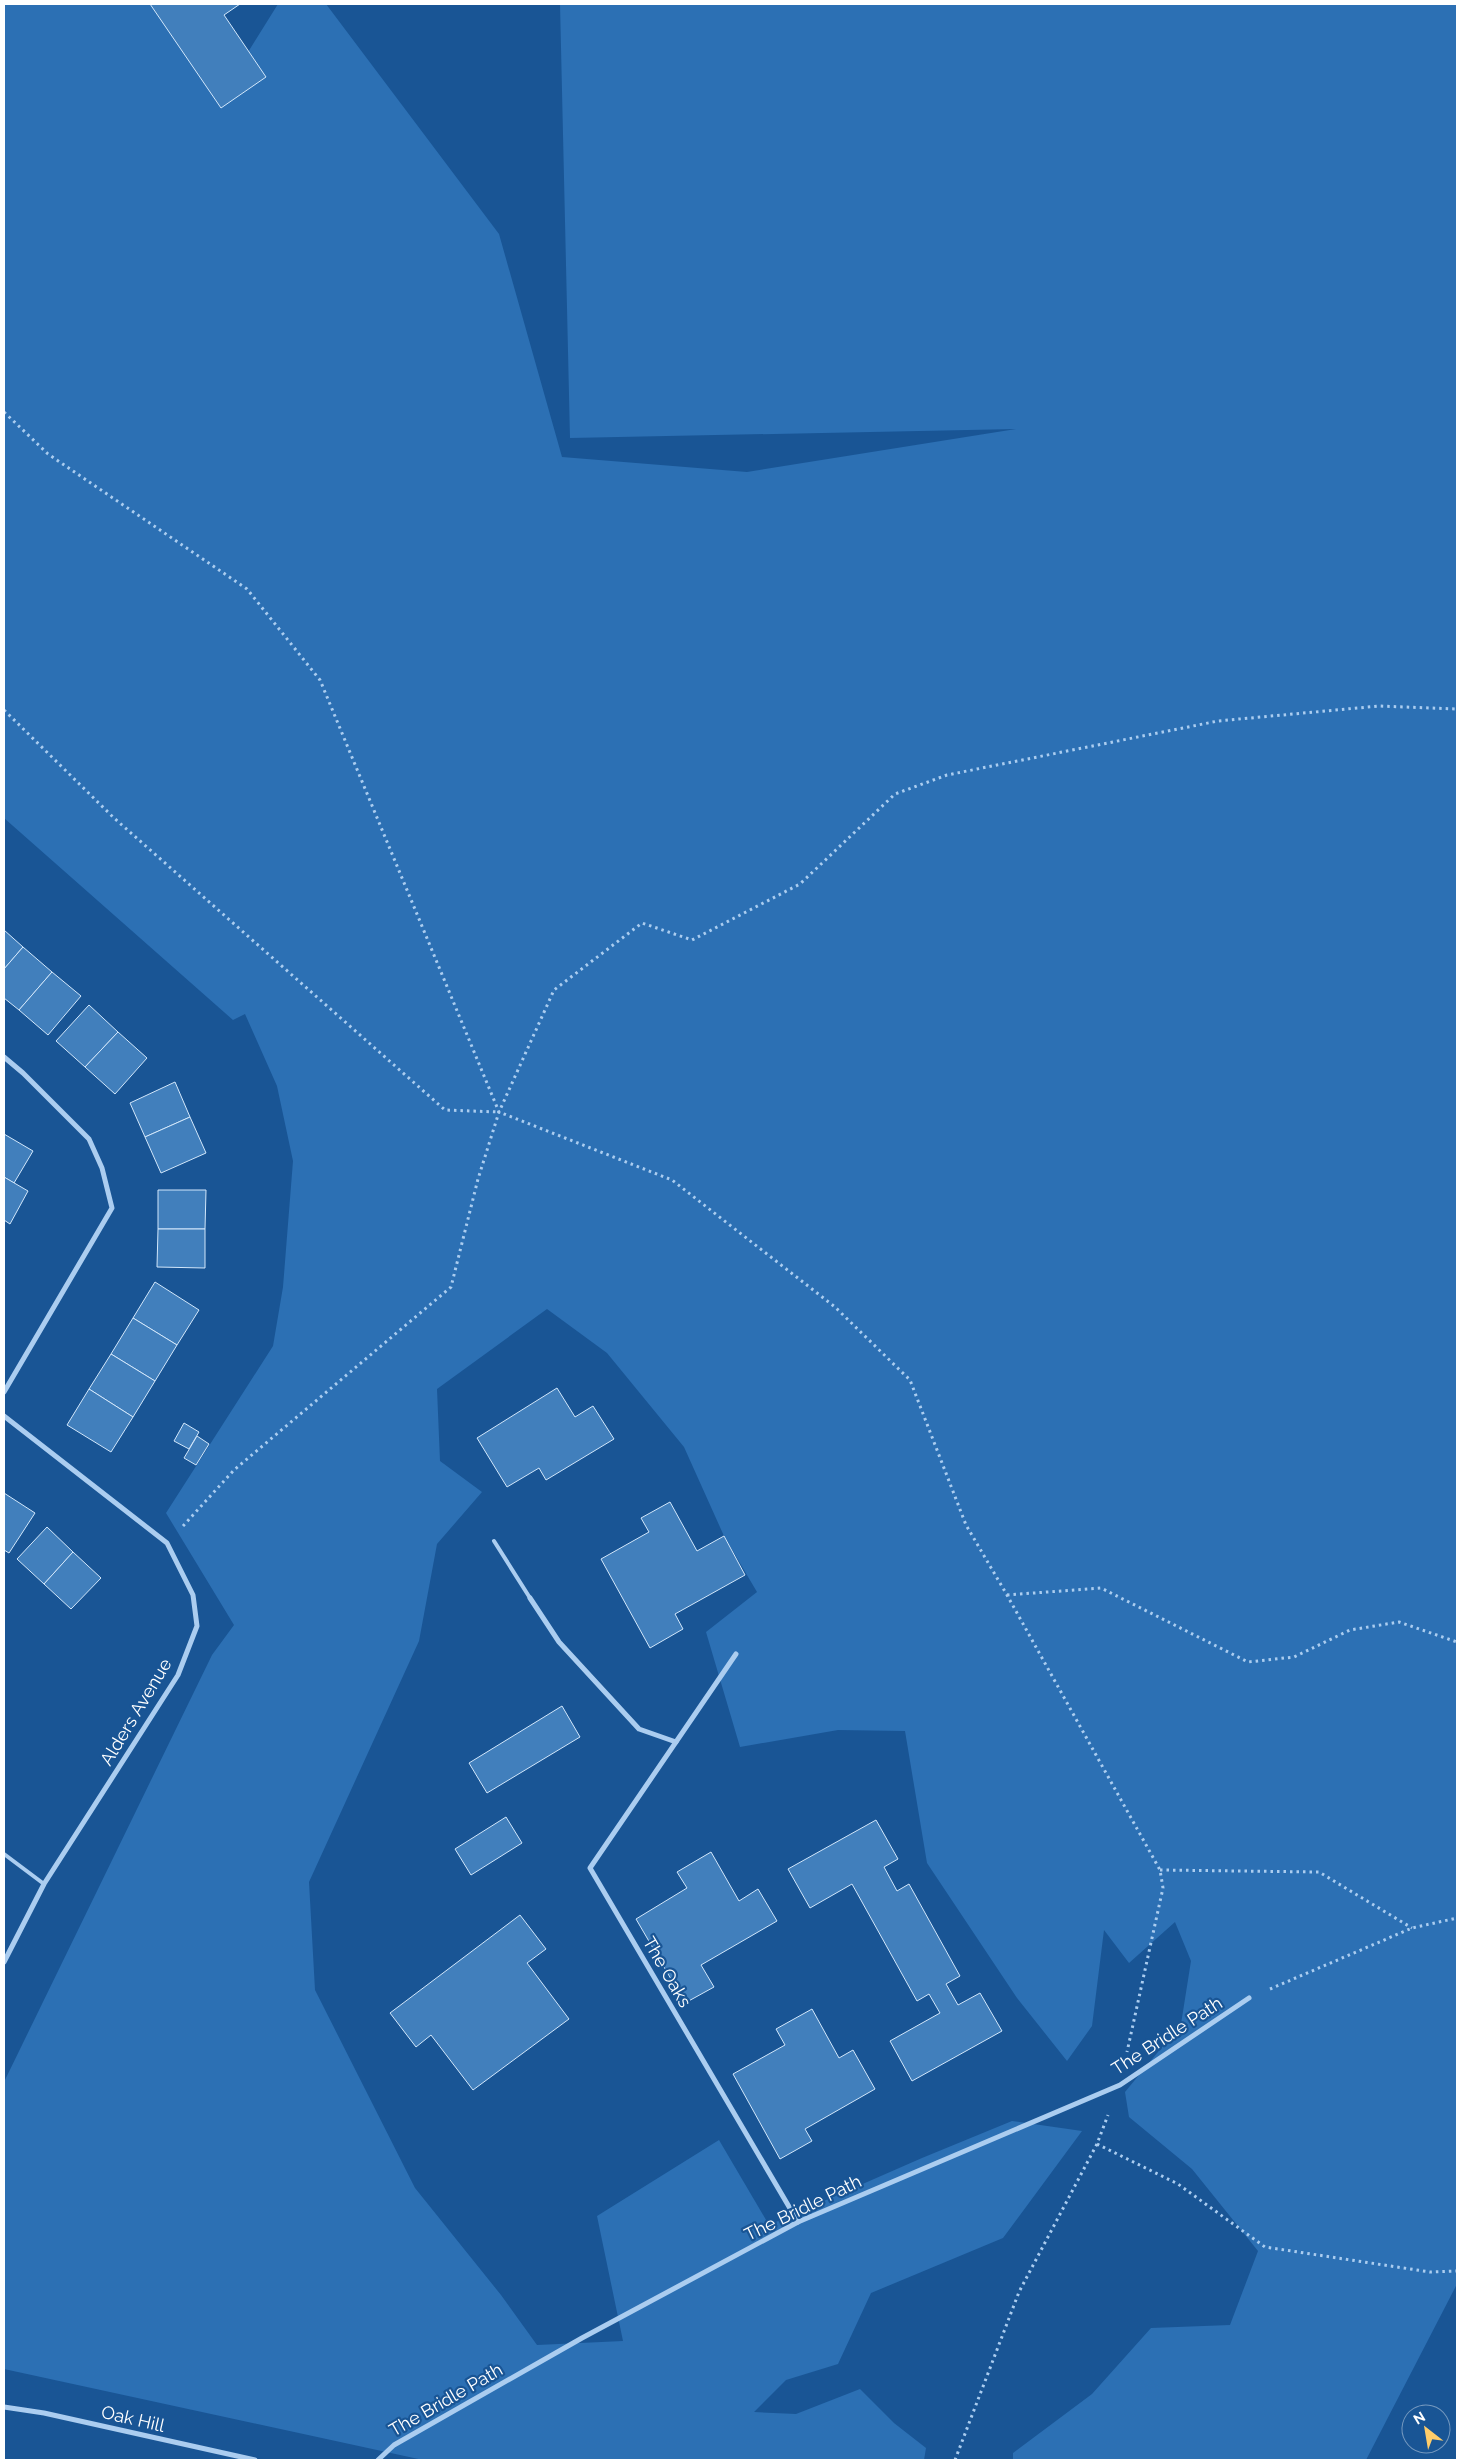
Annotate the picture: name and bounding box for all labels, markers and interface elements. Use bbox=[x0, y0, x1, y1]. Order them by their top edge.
street label: Alders Avenue bbox=[95, 1654, 176, 1769]
street label: The Oaks bbox=[639, 1933, 696, 2011]
street label: The Bridle Path bbox=[1108, 1992, 1226, 2079]
street label: The Bridle Path bbox=[741, 2170, 865, 2245]
street label: The Bridle Path bbox=[385, 2359, 506, 2441]
street label: Oak Hill bbox=[99, 2401, 167, 2436]
north arrow bbox=[1401, 2404, 1451, 2454]
text: N bbox=[1411, 2408, 1428, 2427]

